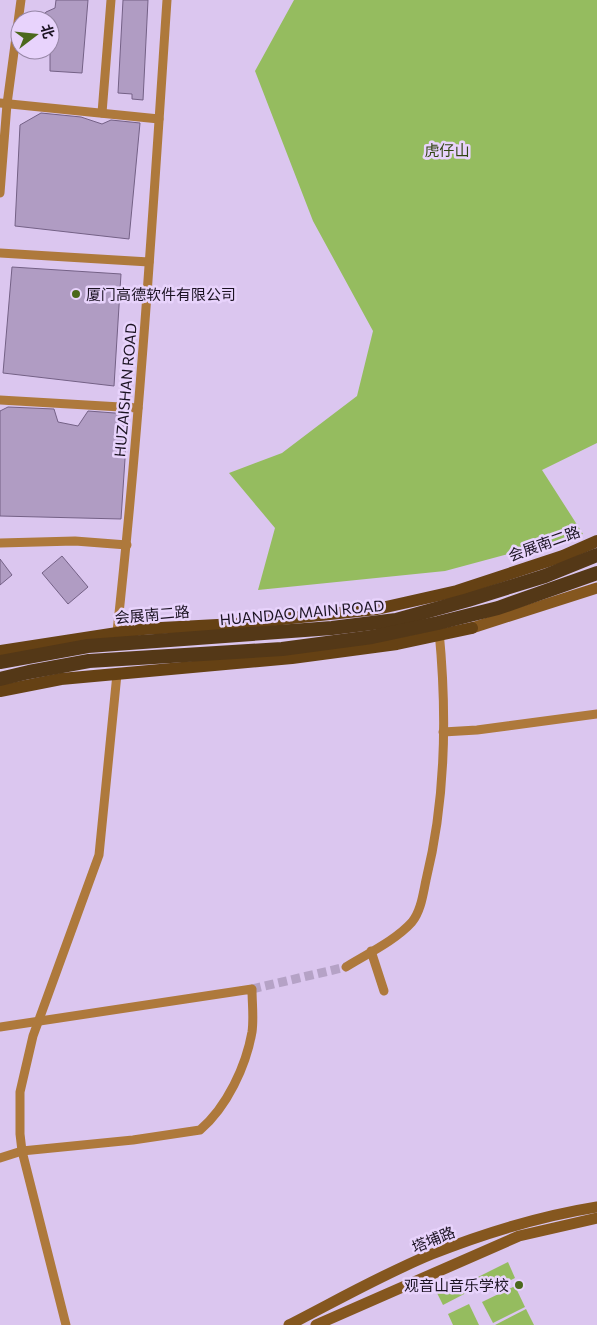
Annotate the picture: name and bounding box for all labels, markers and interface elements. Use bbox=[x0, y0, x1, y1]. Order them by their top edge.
north arrow bbox=[10, 10, 60, 60]
text: 北 bbox=[38, 22, 58, 40]
park label: 虎仔山 bbox=[424, 141, 470, 159]
place label: 厦门高德软件有限公司 bbox=[86, 285, 236, 303]
marker: 厦门高德软件有限公司 bbox=[70, 288, 82, 300]
street label: HUZAISHAN ROAD bbox=[110, 322, 140, 458]
street label: 会展南二路 bbox=[506, 522, 582, 564]
street label: HUANDAO MAIN ROAD bbox=[219, 596, 385, 628]
street label: 会展南二路 bbox=[114, 602, 190, 626]
street label: 塔埔路 bbox=[409, 1222, 457, 1256]
place label: 观音山音乐学校 bbox=[404, 1276, 509, 1294]
marker: 观音山音乐学校 bbox=[513, 1279, 525, 1291]

